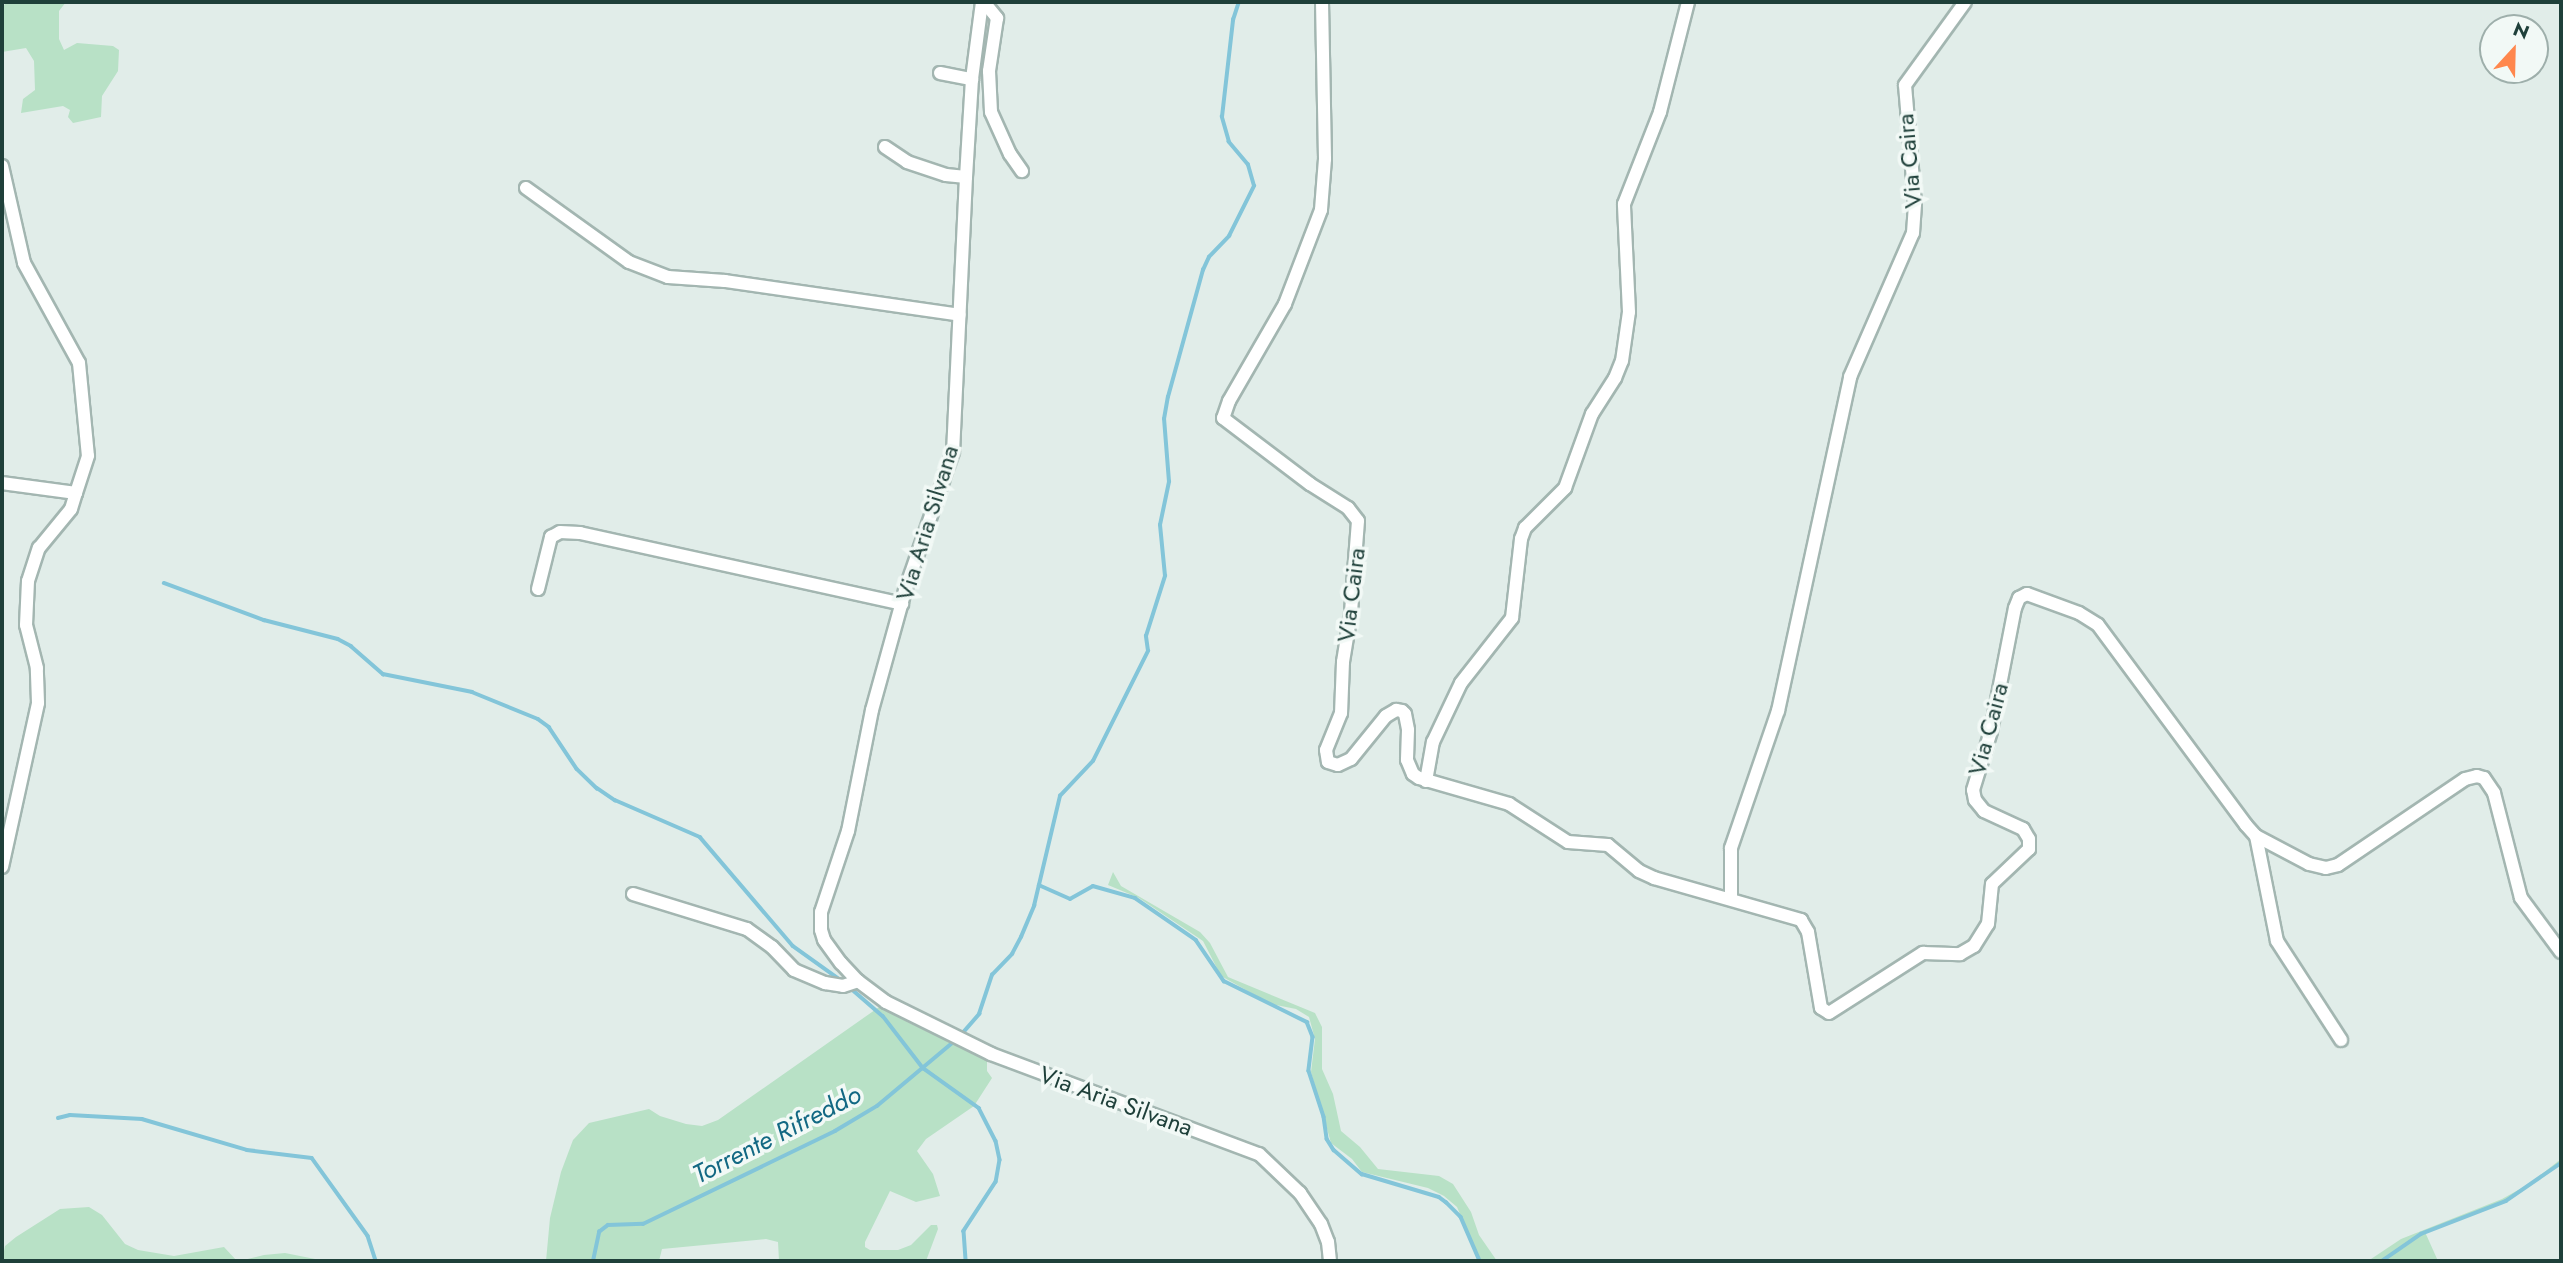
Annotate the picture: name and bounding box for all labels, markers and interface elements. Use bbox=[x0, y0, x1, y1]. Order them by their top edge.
north arrow bbox=[2479, 14, 2549, 84]
text: N bbox=[2509, 16, 2533, 46]
street label: Via Caira bbox=[1891, 113, 1927, 209]
street label: Via Aria Silvana bbox=[890, 442, 964, 604]
street label: Via Caira bbox=[1331, 546, 1371, 644]
street label: Via Caira bbox=[1962, 679, 2014, 779]
street label: Via Aria Silvana bbox=[1035, 1060, 1197, 1142]
water label: Torrente Rifreddo bbox=[688, 1079, 866, 1191]

